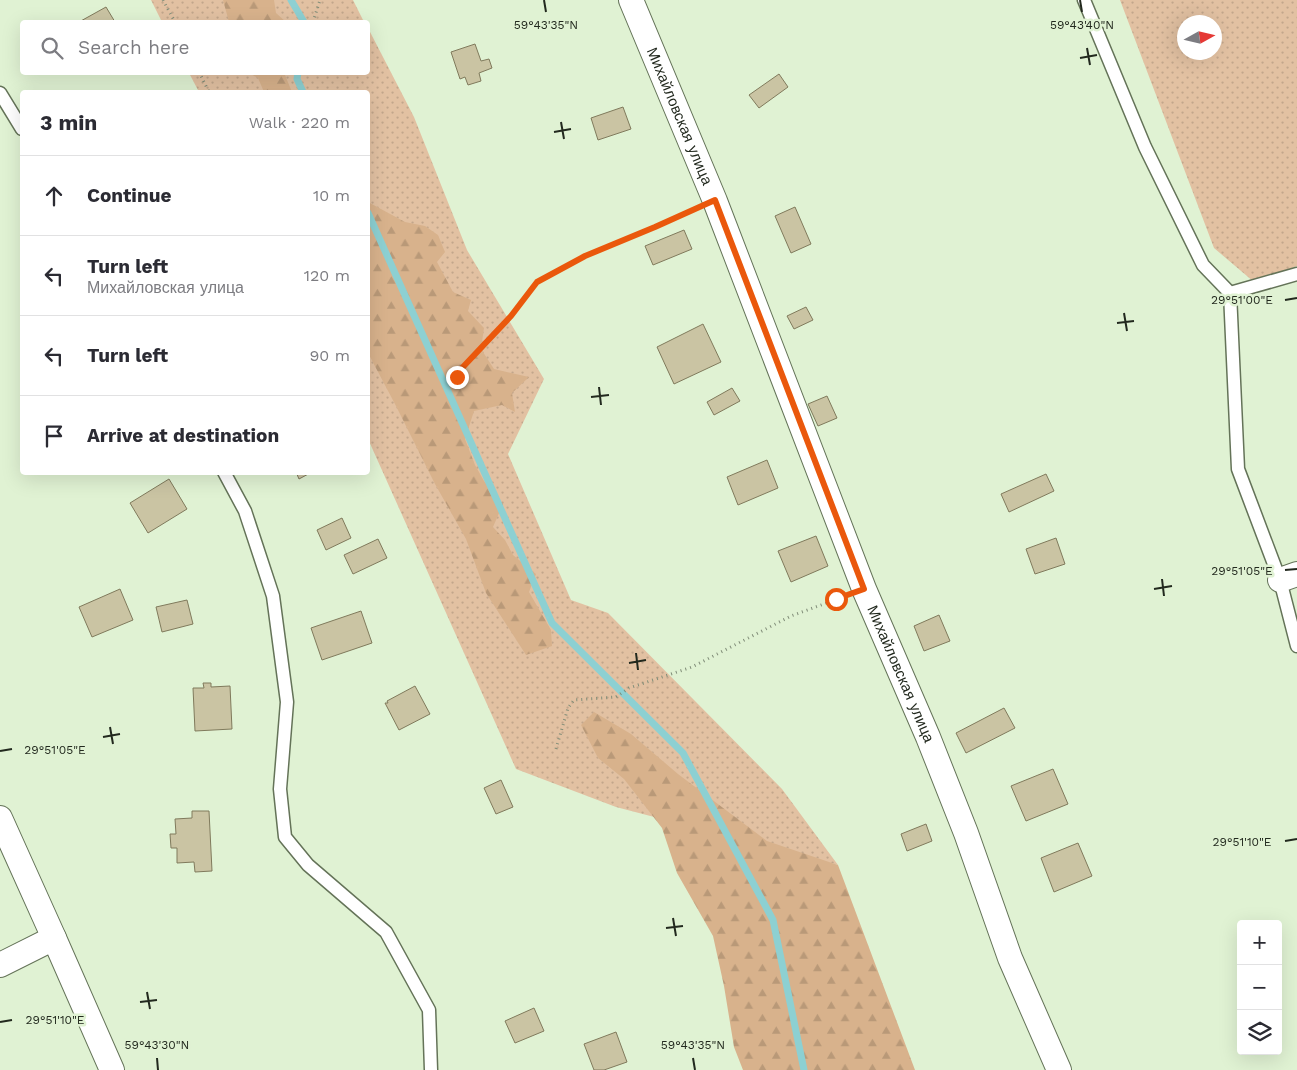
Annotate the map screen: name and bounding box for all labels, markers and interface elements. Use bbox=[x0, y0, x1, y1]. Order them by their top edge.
north arrow bbox=[1177, 15, 1222, 60]
text: 59°43'35"N bbox=[514, 18, 578, 32]
text: 59°43'40"N bbox=[1050, 18, 1114, 32]
search box bbox=[20, 20, 370, 75]
icon: search bbox=[38, 34, 66, 62]
text: Search here bbox=[78, 36, 189, 59]
street label: Михайловская улица bbox=[643, 45, 717, 188]
text: 3 min bbox=[40, 110, 97, 135]
text: Walk · 220 m bbox=[249, 113, 350, 132]
icon: ahead bbox=[40, 182, 68, 210]
text: Continue bbox=[87, 184, 171, 207]
text: 10 m bbox=[313, 186, 350, 205]
text: Turn left bbox=[87, 255, 168, 278]
icon: left bbox=[40, 262, 68, 290]
text: 120 m bbox=[304, 266, 350, 285]
text: Михайловская улица bbox=[87, 278, 244, 297]
text: 29°51'00"E bbox=[1211, 293, 1273, 307]
icon: left bbox=[40, 342, 68, 370]
text: Turn left bbox=[87, 344, 168, 367]
text: 90 m bbox=[309, 346, 350, 365]
route end bbox=[446, 366, 469, 389]
icon: arrive bbox=[40, 422, 68, 450]
text: Arrive at destination bbox=[87, 424, 279, 447]
text: 29°51'05"E bbox=[1211, 564, 1273, 578]
route start bbox=[825, 588, 848, 611]
street label: Михайловская улица bbox=[863, 603, 938, 746]
text: 29°51'05"E bbox=[24, 743, 86, 757]
text: 29°51'10"E bbox=[1212, 835, 1272, 849]
map controls bbox=[1237, 920, 1282, 1055]
button: + bbox=[1237, 920, 1282, 965]
button: − bbox=[1237, 965, 1282, 1010]
button: layers bbox=[1237, 1010, 1282, 1055]
text: 29°51'10"E bbox=[25, 1013, 85, 1027]
text: 59°43'30"N bbox=[125, 1038, 189, 1052]
text: 59°43'35"N bbox=[661, 1038, 725, 1052]

